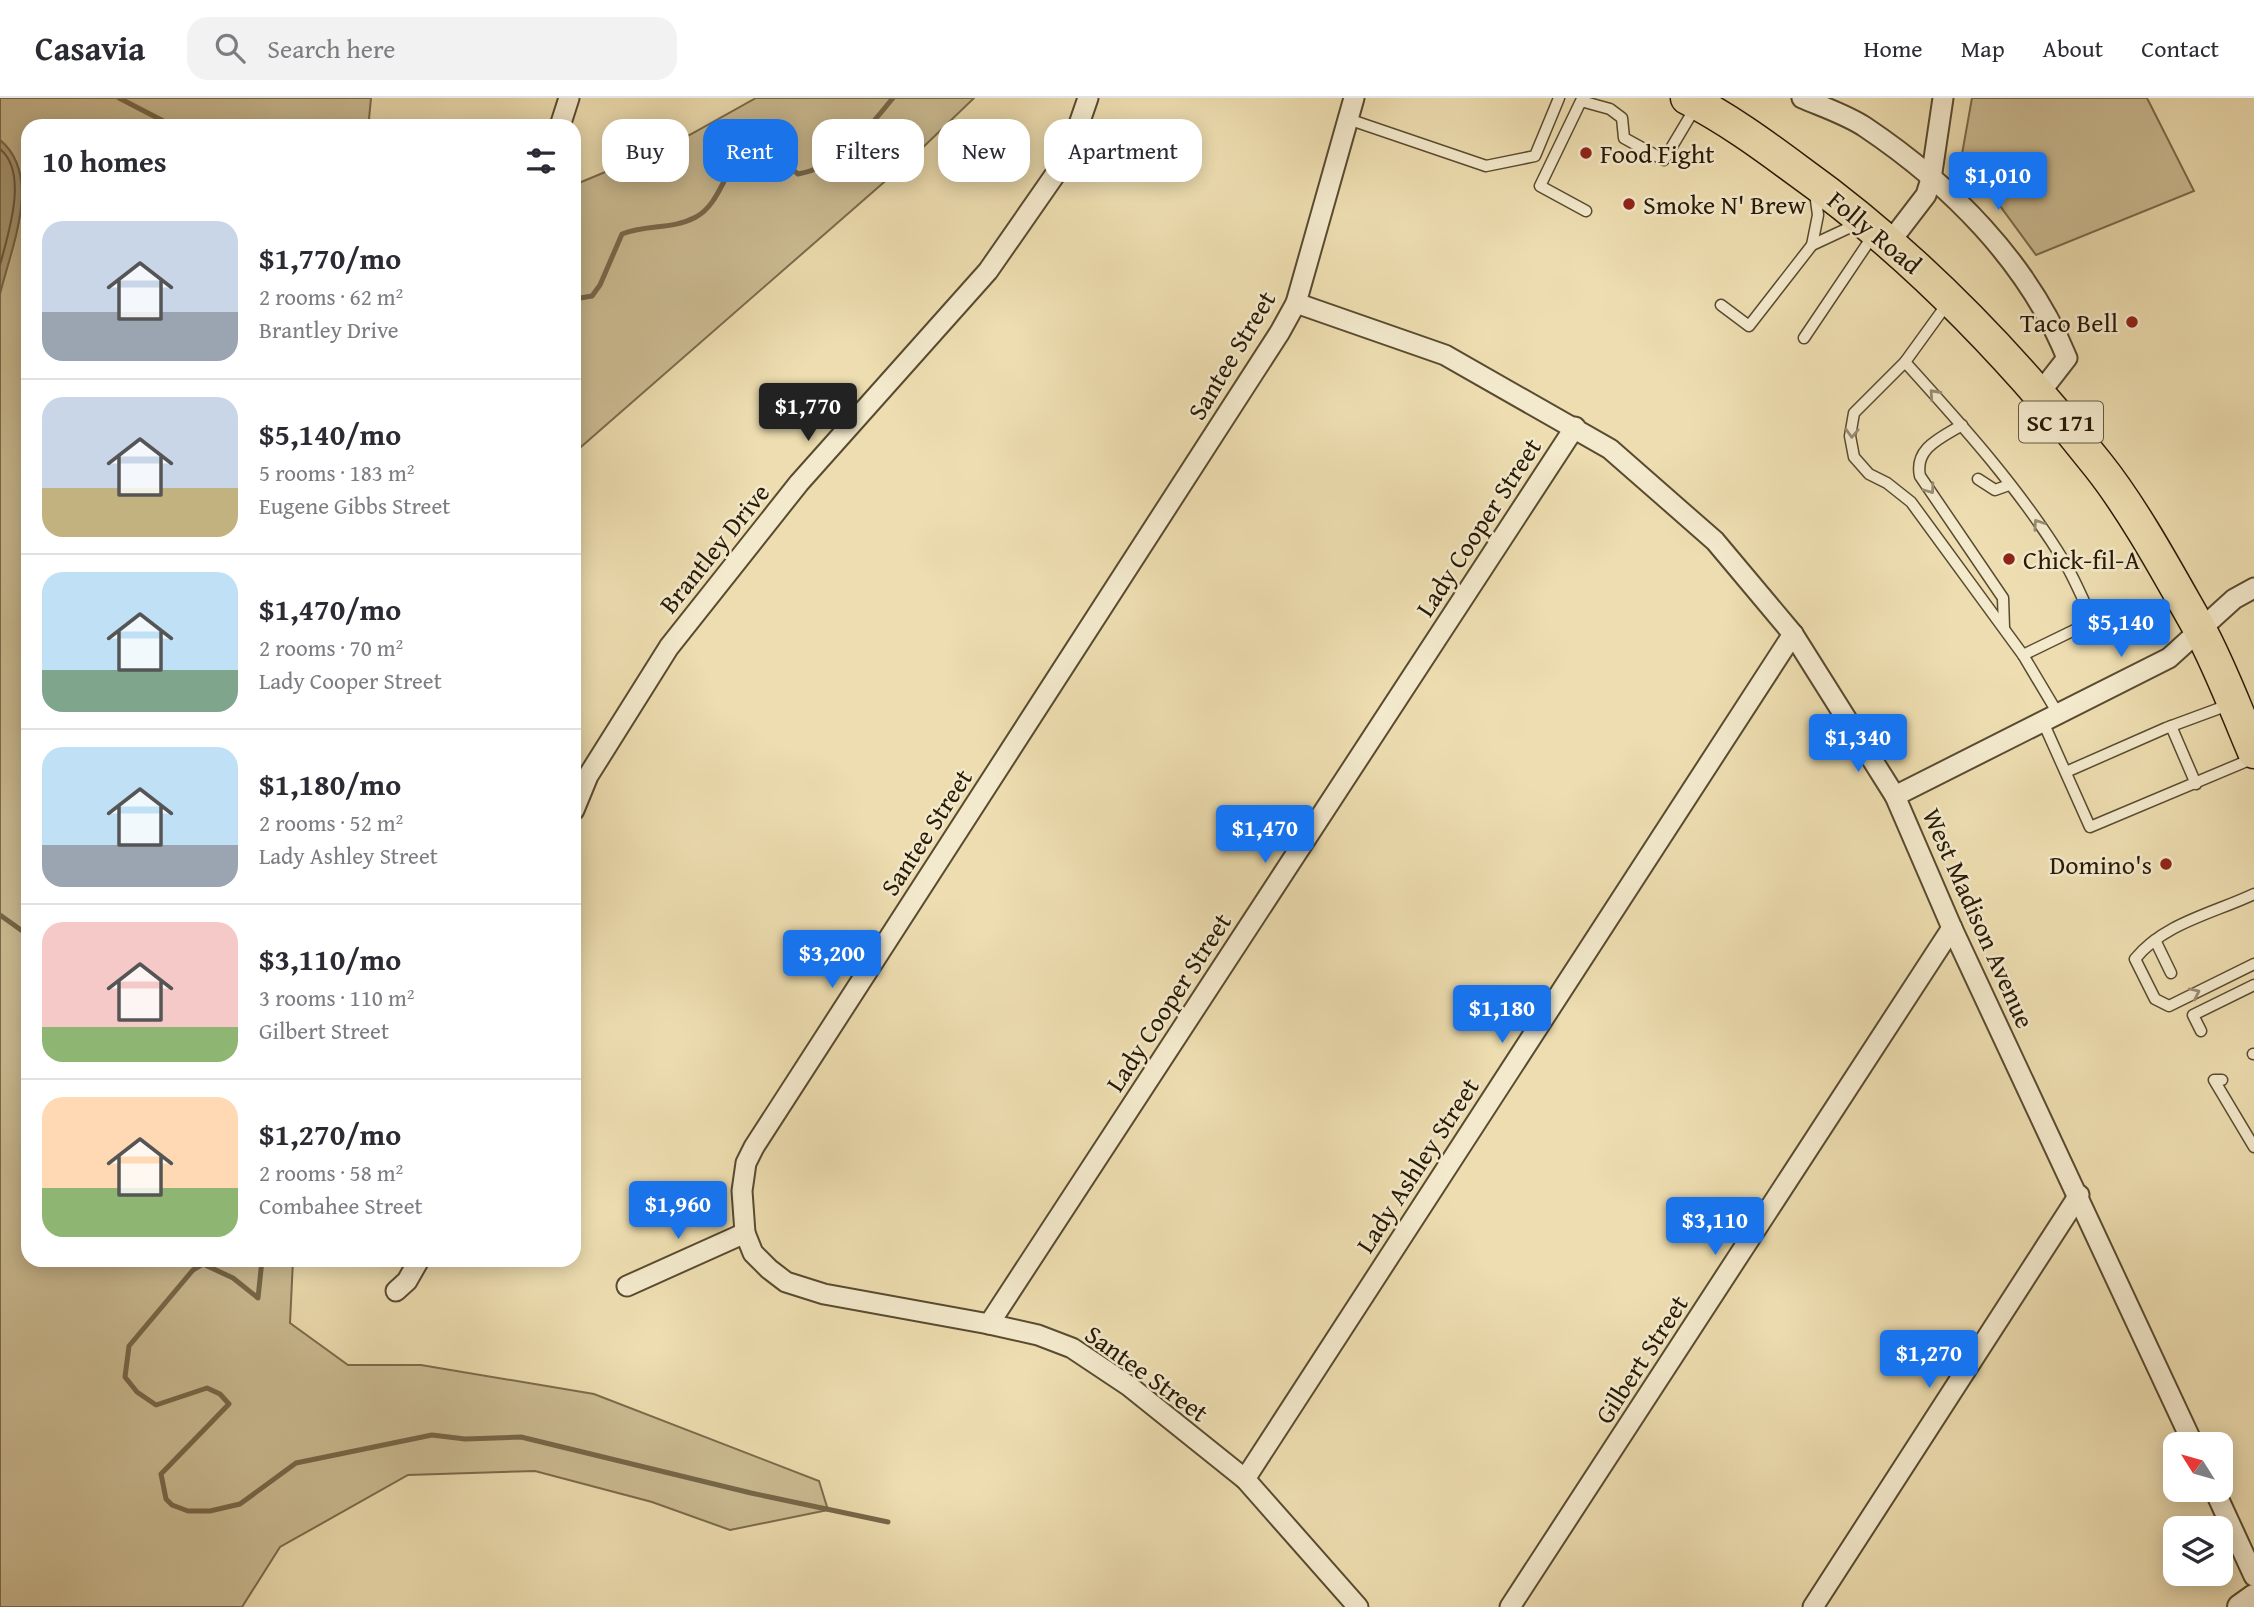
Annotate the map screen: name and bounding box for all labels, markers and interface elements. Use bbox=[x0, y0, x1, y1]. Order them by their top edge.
search box bbox=[187, 17, 677, 80]
text: Casavia bbox=[35, 24, 145, 72]
icon: search bbox=[211, 29, 249, 67]
text: Search here bbox=[267, 29, 396, 68]
text: Home bbox=[1864, 31, 1923, 66]
text: Map bbox=[1961, 31, 2005, 66]
text: About bbox=[2043, 31, 2103, 66]
text: Contact bbox=[2141, 31, 2219, 66]
chip: Buy bbox=[602, 119, 689, 182]
chip: Rent bbox=[703, 119, 798, 182]
chip: Filters bbox=[812, 119, 924, 182]
chip: New bbox=[938, 119, 1030, 182]
chip: Apartment bbox=[1044, 119, 1202, 182]
place label: Food Fight bbox=[1600, 134, 1715, 173]
text: 10 homes bbox=[42, 139, 167, 183]
icon: filters bbox=[522, 142, 560, 180]
marker: Food Fight bbox=[1578, 145, 1594, 161]
pin: $1,010 bbox=[1941, 152, 2055, 212]
text: $1,010 bbox=[1965, 158, 2031, 191]
street label: Folly Road bbox=[1819, 181, 1931, 283]
place label: Smoke N' Brew bbox=[1643, 185, 1806, 224]
marker: Smoke N' Brew bbox=[1621, 196, 1637, 212]
text: $1,770/mo bbox=[259, 236, 401, 280]
icon: home bbox=[98, 249, 182, 333]
text: 2 rooms · 62 m² bbox=[259, 280, 403, 313]
street label: Santee Street bbox=[1177, 283, 1285, 427]
place label: Taco Bell bbox=[2020, 303, 2118, 342]
text: Brantley Drive bbox=[259, 313, 399, 346]
marker: Taco Bell bbox=[2124, 314, 2140, 330]
pin: $1,770 bbox=[751, 384, 865, 443]
text: $1,770 bbox=[775, 389, 841, 422]
one-way arrow bbox=[1929, 389, 1942, 402]
road number: SC 171 bbox=[2019, 402, 2103, 442]
text: $5,140/mo bbox=[259, 412, 401, 456]
icon: home bbox=[98, 425, 182, 509]
one-way arrow bbox=[1844, 428, 1859, 439]
street label: Lady Cooper Street bbox=[1405, 430, 1551, 624]
text: 5 rooms · 183 m² bbox=[259, 456, 414, 489]
street label: Brantley Drive bbox=[649, 474, 779, 622]
one-way arrow bbox=[1922, 482, 1934, 494]
text: Eugene Gibbs Street bbox=[259, 489, 450, 522]
one-way arrow bbox=[2033, 518, 2046, 531]
place label: Chick-fil-A bbox=[2023, 540, 2140, 579]
marker: Chick-fil-A bbox=[2001, 551, 2017, 567]
text: $1,470/mo bbox=[259, 587, 401, 631]
icon: home bbox=[98, 600, 182, 684]
pin: $5,140 bbox=[2064, 600, 2178, 659]
text: $5,140 bbox=[2088, 605, 2154, 638]
text: 2 rooms · 70 m² bbox=[259, 631, 403, 664]
text: Lady Cooper Street bbox=[259, 664, 442, 697]
pin: $1,340 bbox=[1801, 714, 1915, 774]
text: $1,340 bbox=[1825, 720, 1891, 753]
street label: Santee Street bbox=[870, 761, 982, 903]
text: $1,180/mo bbox=[259, 762, 401, 806]
icon: home bbox=[98, 775, 182, 859]
street label: West Madison Avenue bbox=[1913, 802, 2045, 1034]
text: 2 rooms · 52 m² bbox=[259, 806, 403, 839]
pin: $1,470 bbox=[1208, 806, 1322, 865]
text: $1,470 bbox=[1232, 811, 1298, 844]
text: Lady Ashley Street bbox=[259, 839, 438, 872]
place label: Domino's bbox=[2050, 845, 2152, 884]
marker: Domino's bbox=[2158, 856, 2174, 872]
street label: Lady Cooper Street bbox=[1095, 905, 1241, 1099]
pin: $3,200 bbox=[775, 930, 889, 990]
text: $3,200 bbox=[799, 936, 865, 969]
text: $3,110/mo bbox=[259, 937, 401, 981]
icon: home bbox=[98, 950, 182, 1034]
text: 3 rooms · 110 m² bbox=[259, 981, 414, 1014]
pin: $1,180 bbox=[1445, 986, 1559, 1045]
one-way arrow bbox=[2188, 988, 2200, 1002]
text: $1,180 bbox=[1469, 991, 1535, 1024]
text: Gilbert Street bbox=[259, 1014, 389, 1047]
street label: Lady Ashley Street bbox=[1346, 1070, 1488, 1260]
text: $1,270/mo bbox=[259, 1112, 401, 1156]
icon: home bbox=[98, 1125, 182, 1209]
text: 2 rooms · 58 m² bbox=[259, 1156, 403, 1189]
pin: $1,960 bbox=[621, 1182, 735, 1241]
text: $1,960 bbox=[645, 1187, 711, 1220]
text: Combahee Street bbox=[259, 1189, 423, 1222]
pin: $3,110 bbox=[1658, 1198, 1772, 1257]
text: $3,110 bbox=[1682, 1203, 1748, 1236]
street label: Gilbert Street bbox=[1585, 1287, 1697, 1431]
street label: Santee Street bbox=[1077, 1315, 1217, 1431]
pin: $1,270 bbox=[1872, 1330, 1986, 1390]
text: $1,270 bbox=[1896, 1336, 1962, 1369]
north arrow bbox=[2163, 1432, 2233, 1502]
map controls bbox=[2163, 1432, 2233, 1586]
button: layers bbox=[2163, 1516, 2233, 1586]

